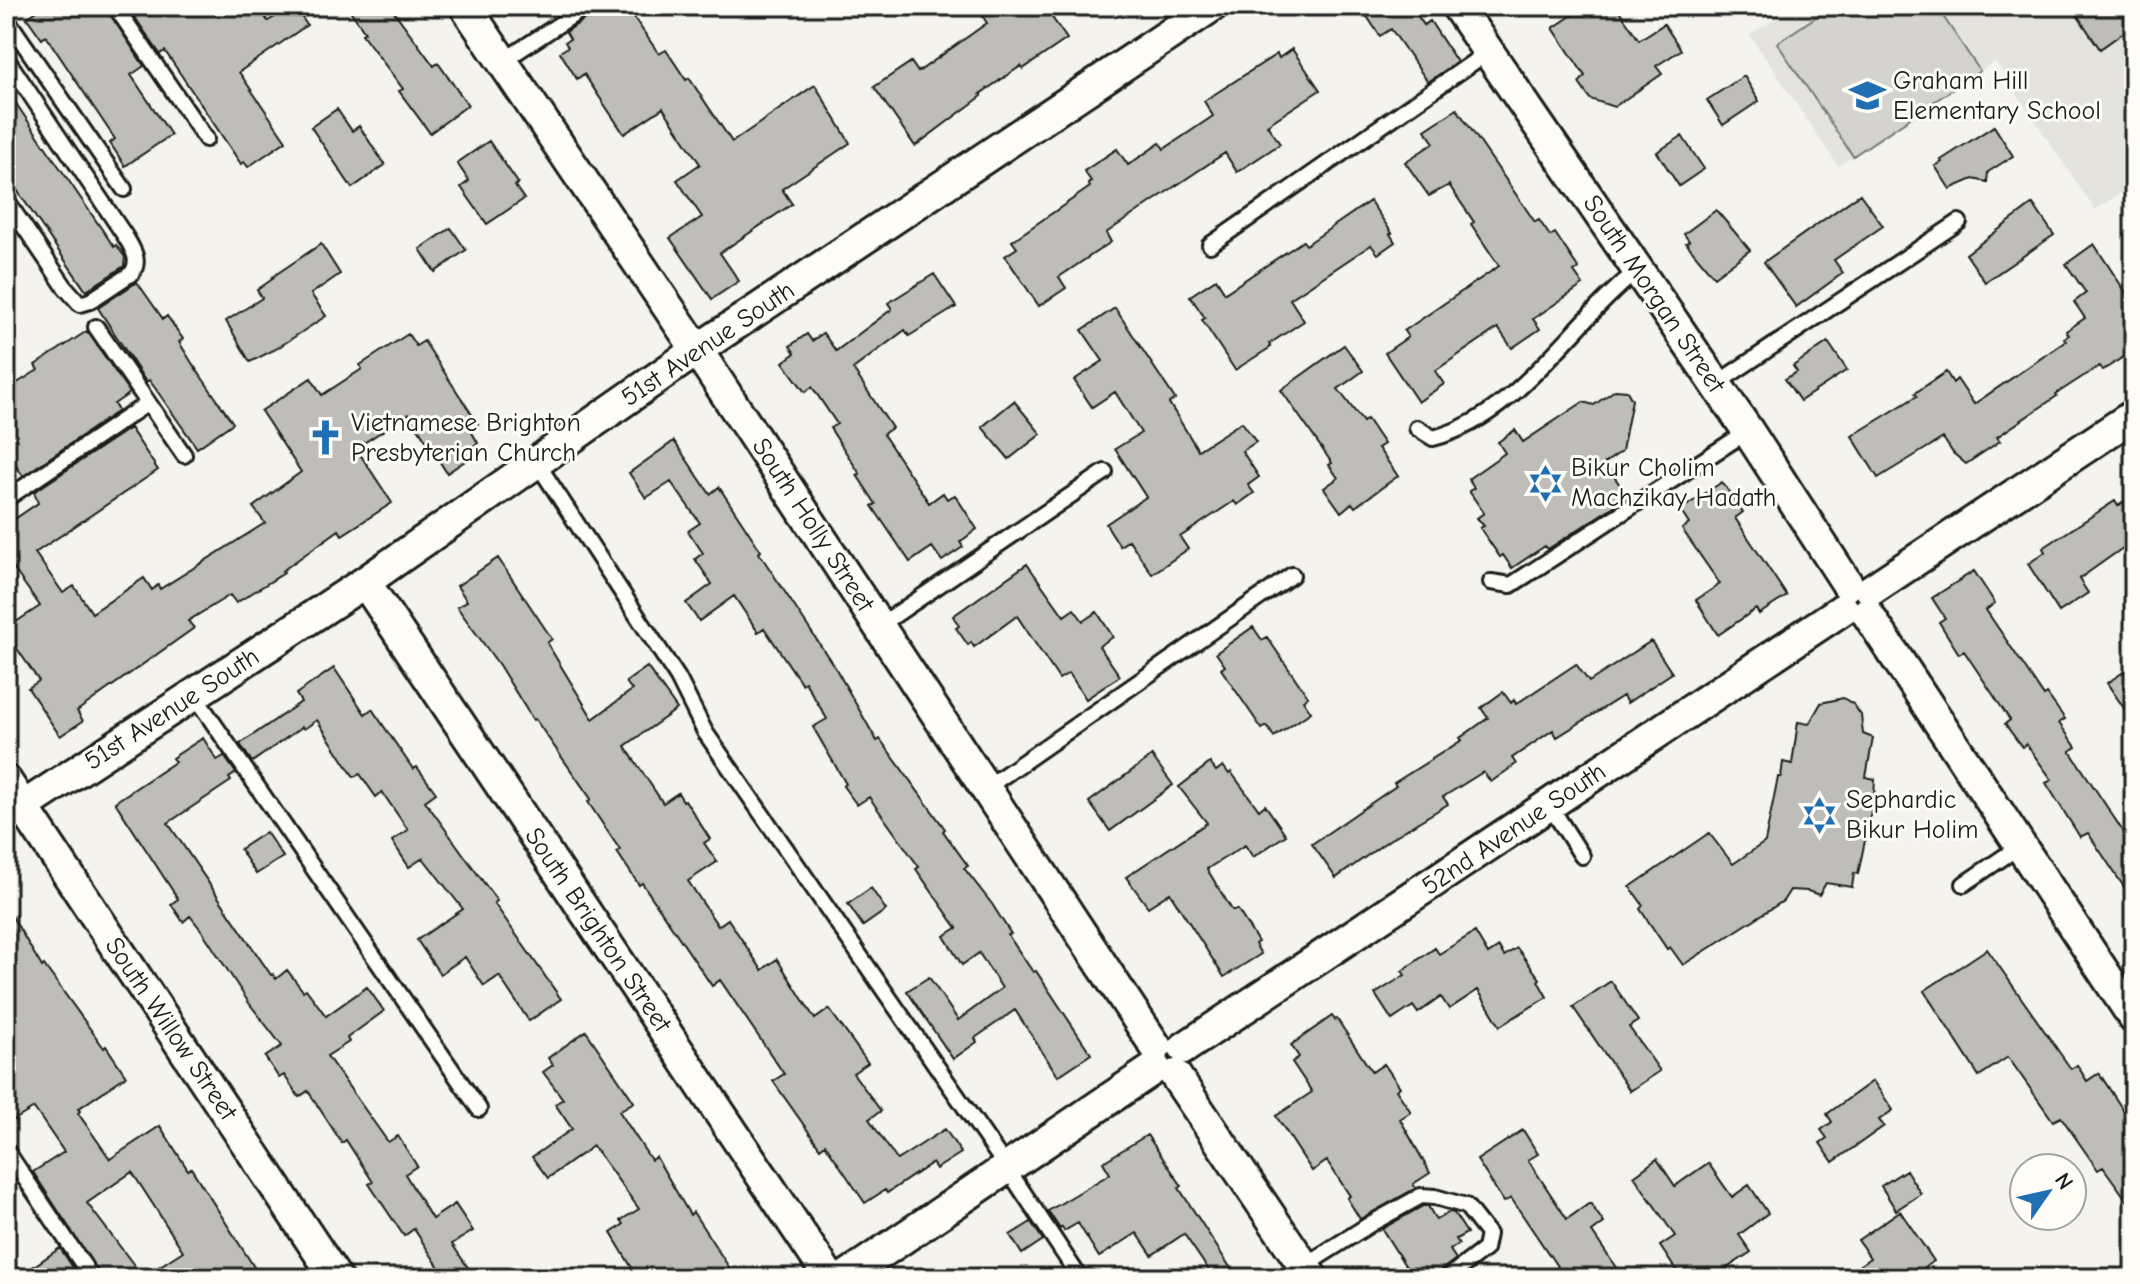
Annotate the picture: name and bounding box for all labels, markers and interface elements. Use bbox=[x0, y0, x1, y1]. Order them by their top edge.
place label: Graham Hill Elementary School bbox=[1893, 66, 2101, 126]
school or university icon: Graham Hill Elementary School bbox=[1848, 77, 1886, 115]
street label: South Morgan Street bbox=[1577, 189, 1732, 400]
street label: 51st Avenue South bbox=[616, 275, 800, 413]
place label: Vietnamese Brighton Presbyterian Church bbox=[351, 408, 581, 468]
church icon: Vietnamese Brighton Presbyterian Church bbox=[306, 419, 344, 457]
street label: South Holly Street bbox=[746, 433, 881, 619]
place label: Bikur Cholim Machzikay Hadath bbox=[1571, 453, 1776, 513]
synagogue icon: Bikur Cholim Machzikay Hadath bbox=[1526, 464, 1564, 502]
street label: 51st Avenue South bbox=[79, 641, 265, 777]
street label: 52nd Avenue South bbox=[1416, 756, 1612, 902]
place label: Sephardic Bikur Holim bbox=[1846, 785, 1979, 845]
synagogue icon: Sephardic Bikur Holim bbox=[1801, 796, 1839, 834]
street label: South Brighton Street bbox=[518, 822, 678, 1039]
street label: South Willow Street bbox=[99, 932, 244, 1127]
north arrow bbox=[2008, 1152, 2088, 1232]
text: N bbox=[2049, 1168, 2079, 1195]

